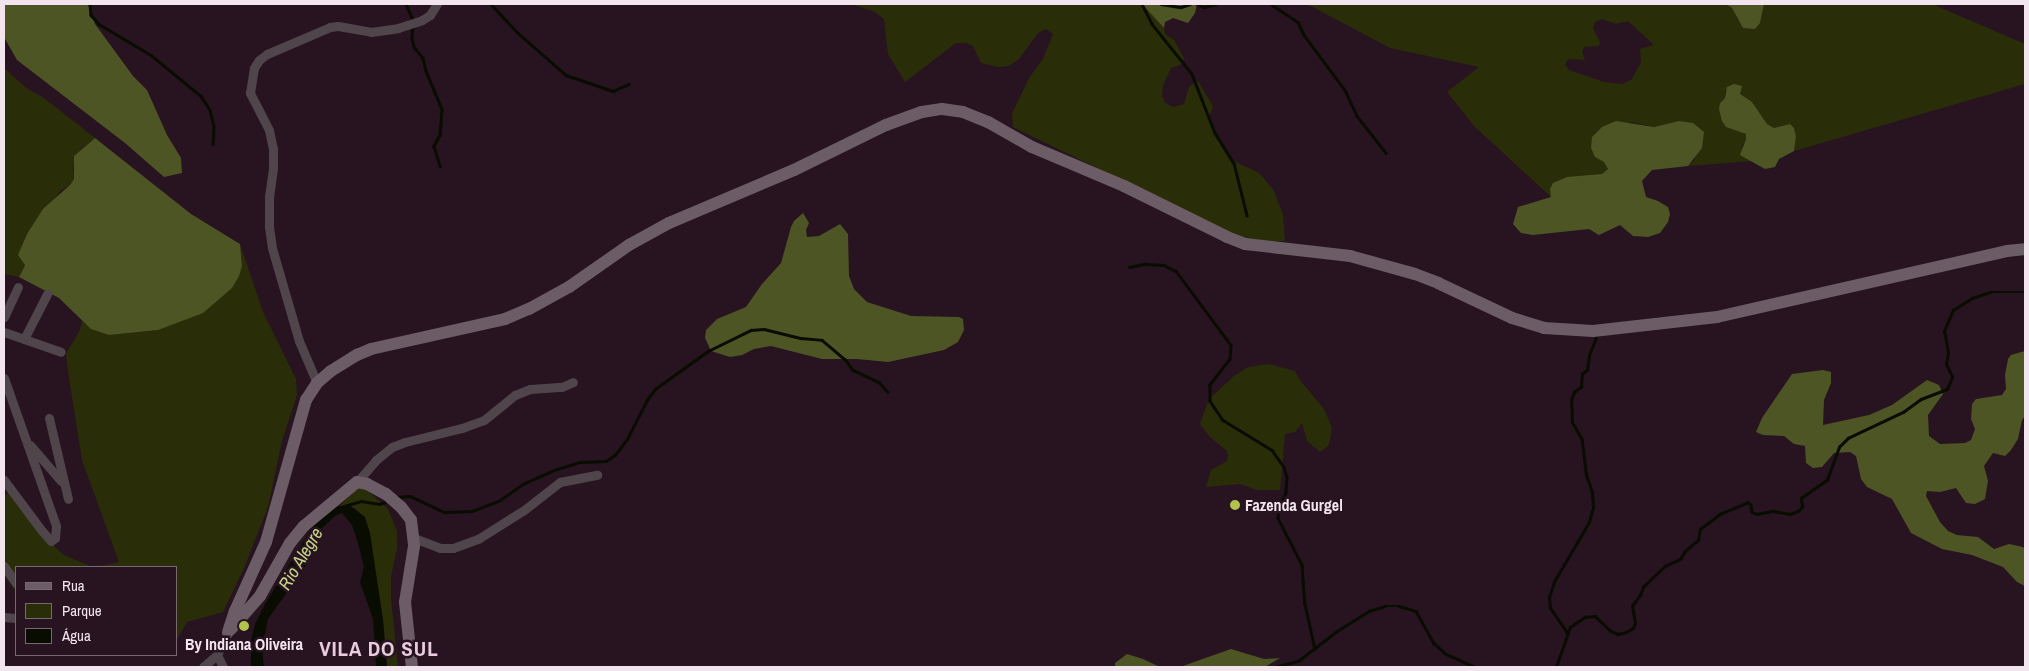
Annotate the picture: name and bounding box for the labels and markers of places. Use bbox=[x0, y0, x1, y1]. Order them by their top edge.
place label: Fazenda Gurgel bbox=[1245, 495, 1343, 515]
marker: Fazenda Gurgel bbox=[1229, 499, 1241, 511]
marker: By Indiana Oliveira bbox=[238, 620, 250, 632]
place label: By Indiana Oliveira bbox=[185, 634, 303, 654]

